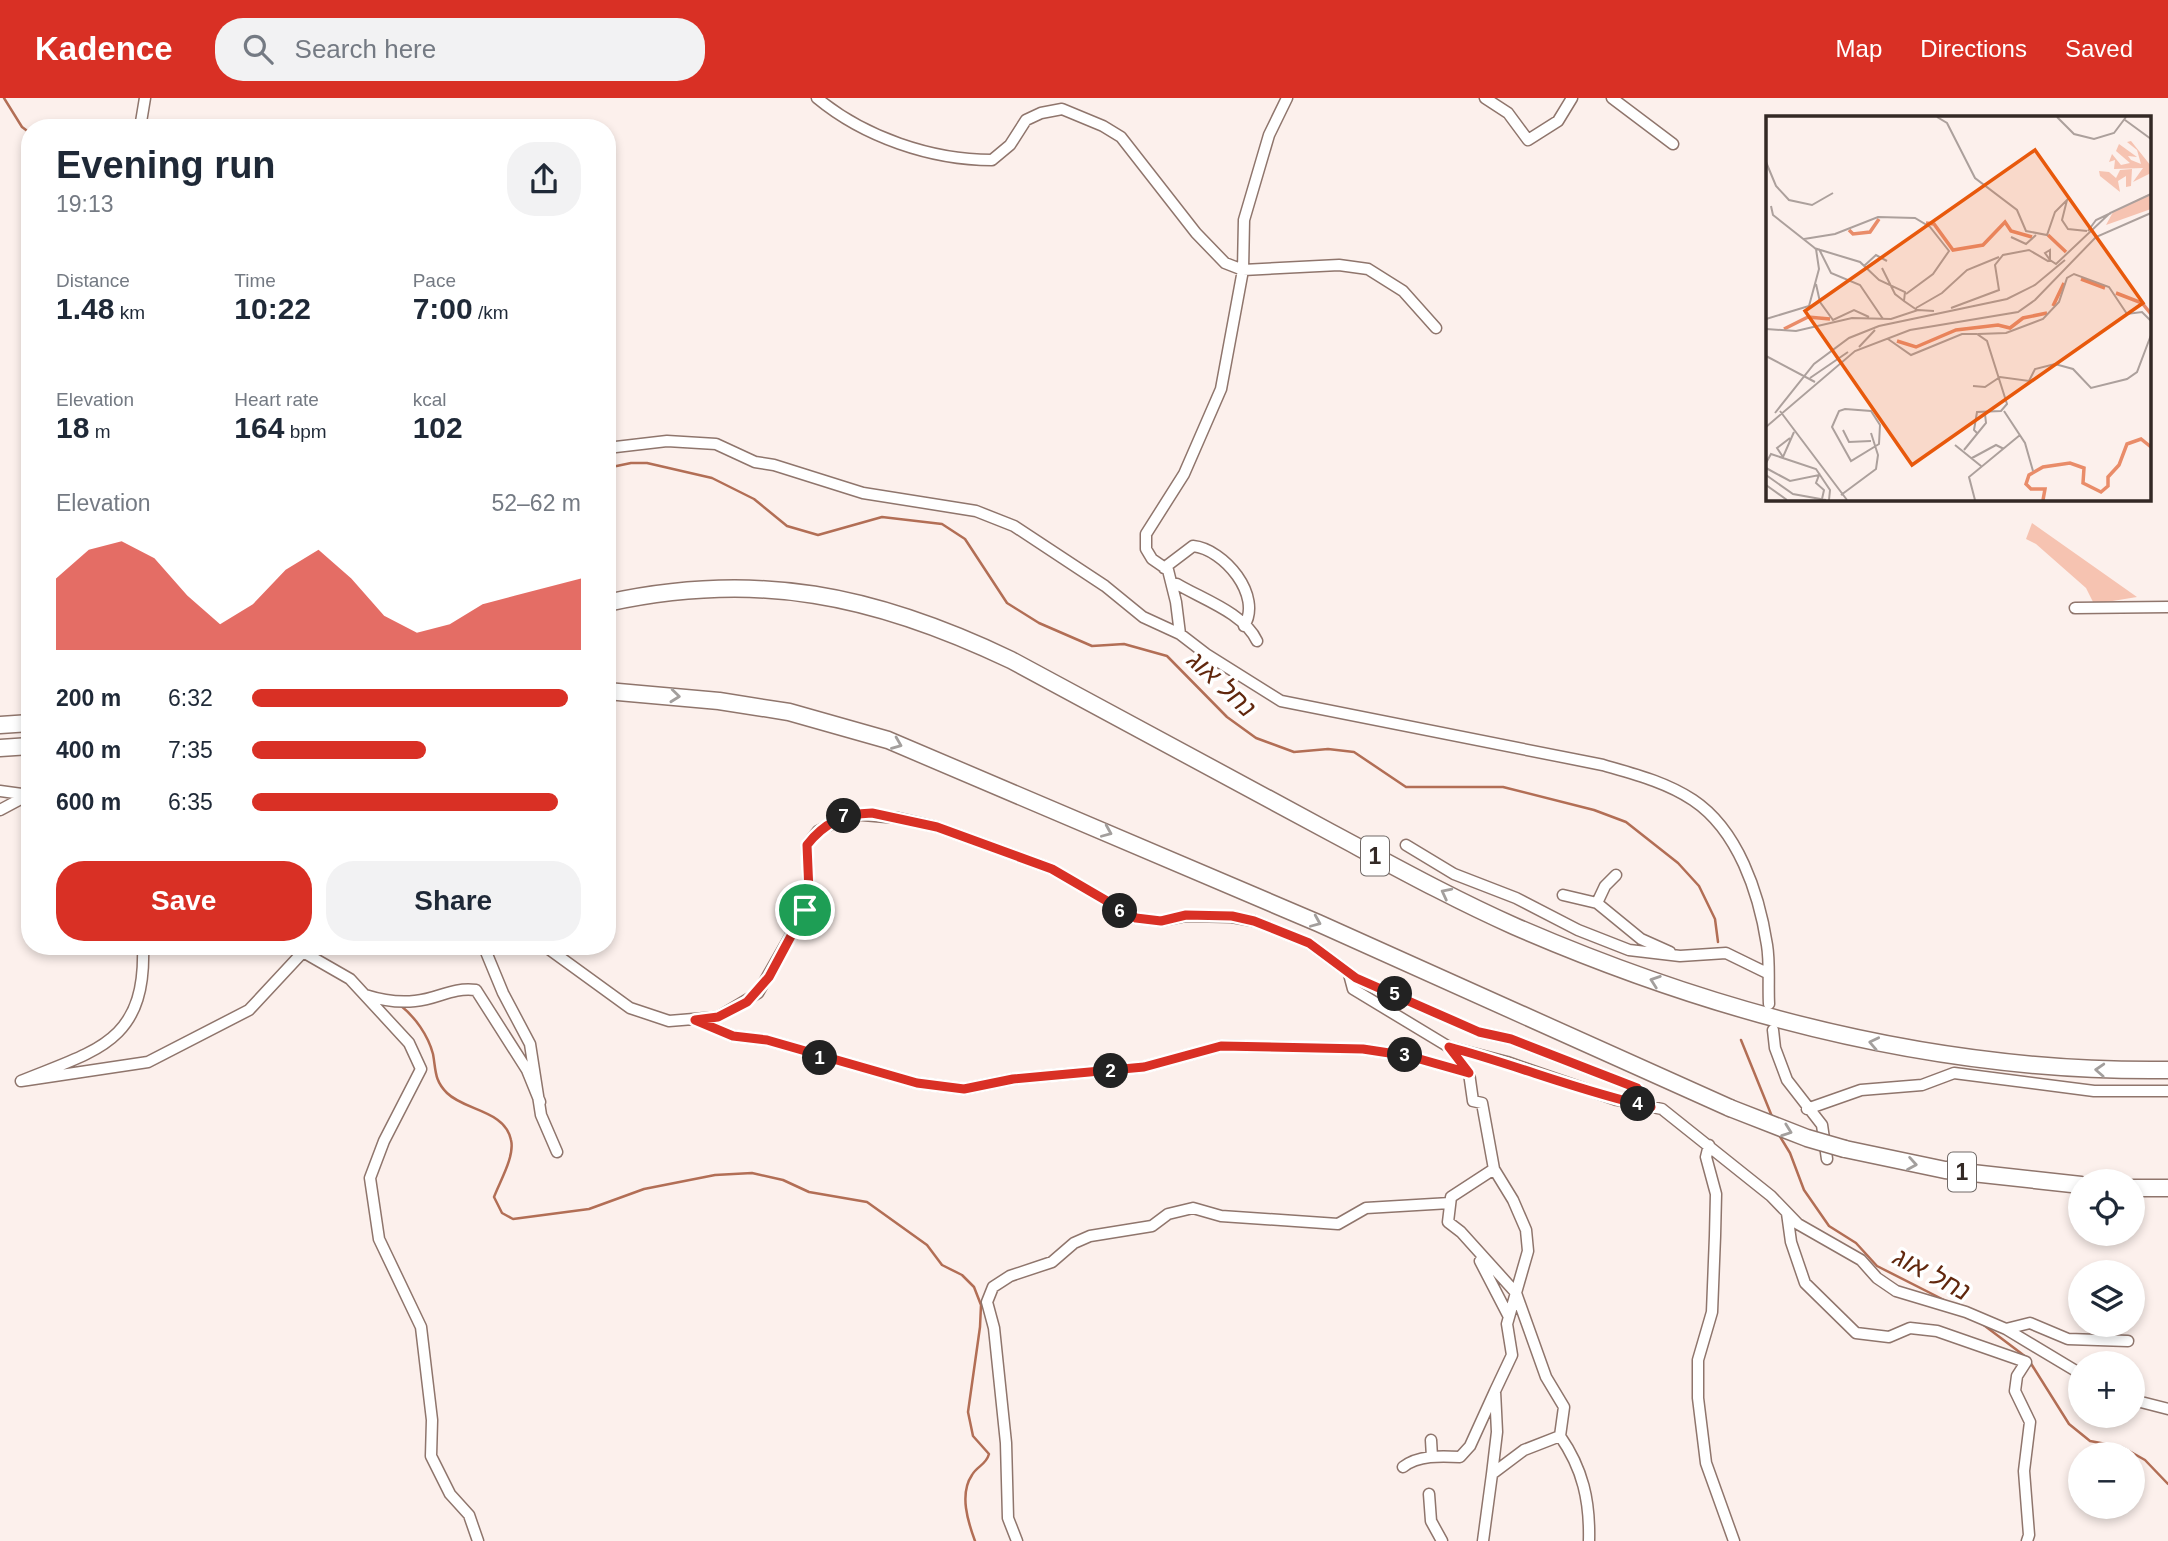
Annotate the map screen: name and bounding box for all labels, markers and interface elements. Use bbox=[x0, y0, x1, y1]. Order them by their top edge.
search box bbox=[215, 18, 705, 81]
text: Kadence bbox=[35, 30, 173, 67]
icon: search bbox=[239, 30, 277, 68]
text: Search here bbox=[295, 34, 436, 64]
text: Map bbox=[1836, 35, 1882, 62]
text: Directions bbox=[1920, 35, 2027, 62]
text: Saved bbox=[2065, 35, 2133, 62]
inset map bbox=[1766, 116, 2150, 500]
button: share bbox=[507, 142, 581, 216]
text: Evening run bbox=[56, 144, 276, 186]
text: 19:13 bbox=[56, 191, 114, 217]
text: Distance bbox=[56, 270, 130, 291]
text: Time bbox=[234, 270, 276, 291]
text: Pace bbox=[413, 270, 456, 291]
text: 1.48 bbox=[56, 292, 114, 325]
text: 10:22 bbox=[234, 292, 311, 325]
text: 7:00 bbox=[413, 292, 473, 325]
text: km bbox=[114, 302, 145, 323]
text: /km bbox=[473, 302, 509, 323]
text: Elevation bbox=[56, 389, 134, 410]
text: Heart rate bbox=[234, 389, 319, 410]
text: kcal bbox=[413, 389, 446, 410]
text: 18 bbox=[56, 411, 89, 444]
text: 164 bbox=[234, 411, 284, 444]
text: 102 bbox=[413, 411, 463, 444]
text: m bbox=[89, 421, 110, 442]
text: bpm bbox=[284, 421, 327, 442]
text: Elevation bbox=[56, 490, 151, 516]
text: 52–62 m bbox=[491, 490, 581, 516]
water label: נחל אוג bbox=[1181, 644, 1262, 723]
text: 200 m bbox=[56, 685, 121, 711]
text: 6:32 bbox=[168, 685, 213, 711]
one-way arrow bbox=[670, 688, 681, 703]
one-way arrow bbox=[890, 736, 902, 750]
text: 400 m bbox=[56, 737, 121, 763]
text: 7:35 bbox=[168, 737, 213, 763]
text: 600 m bbox=[56, 789, 121, 815]
text: 6:35 bbox=[168, 789, 213, 815]
pin: 7 bbox=[826, 798, 862, 834]
text: 7 bbox=[838, 805, 849, 826]
one-way arrow bbox=[1099, 824, 1112, 838]
road number: 1 bbox=[1361, 836, 1389, 876]
button: Save bbox=[56, 861, 312, 941]
button: Share bbox=[326, 861, 581, 941]
pin bbox=[775, 880, 835, 940]
one-way arrow bbox=[1441, 888, 1453, 902]
icon: arrive bbox=[786, 891, 824, 929]
pin: 6 bbox=[1102, 894, 1138, 928]
text: 6 bbox=[1114, 900, 1125, 921]
one-way arrow bbox=[1308, 914, 1321, 928]
one-way arrow bbox=[1650, 975, 1662, 989]
pin: 5 bbox=[1378, 976, 1412, 1012]
text: 5 bbox=[1389, 983, 1400, 1004]
one-way arrow bbox=[1868, 1036, 1880, 1051]
pin: 3 bbox=[1388, 1038, 1422, 1072]
pin: 1 bbox=[802, 1040, 838, 1076]
text: 3 bbox=[1399, 1044, 1410, 1065]
text: 1 bbox=[814, 1047, 825, 1068]
pin: 2 bbox=[1094, 1054, 1128, 1088]
text: 2 bbox=[1105, 1060, 1116, 1081]
one-way arrow bbox=[2094, 1063, 2105, 1078]
pin: 4 bbox=[1620, 1086, 1656, 1122]
text: 4 bbox=[1632, 1093, 1643, 1114]
one-way arrow bbox=[1780, 1123, 1792, 1137]
road number: 1 bbox=[1948, 1152, 1976, 1191]
one-way arrow bbox=[1906, 1156, 1918, 1171]
map controls bbox=[2068, 1169, 2145, 1519]
button: locate bbox=[2068, 1169, 2145, 1246]
water label: נחל אוג bbox=[1888, 1241, 1975, 1307]
button: layers bbox=[2068, 1260, 2145, 1337]
button: + bbox=[2068, 1351, 2145, 1428]
button: − bbox=[2068, 1442, 2145, 1519]

